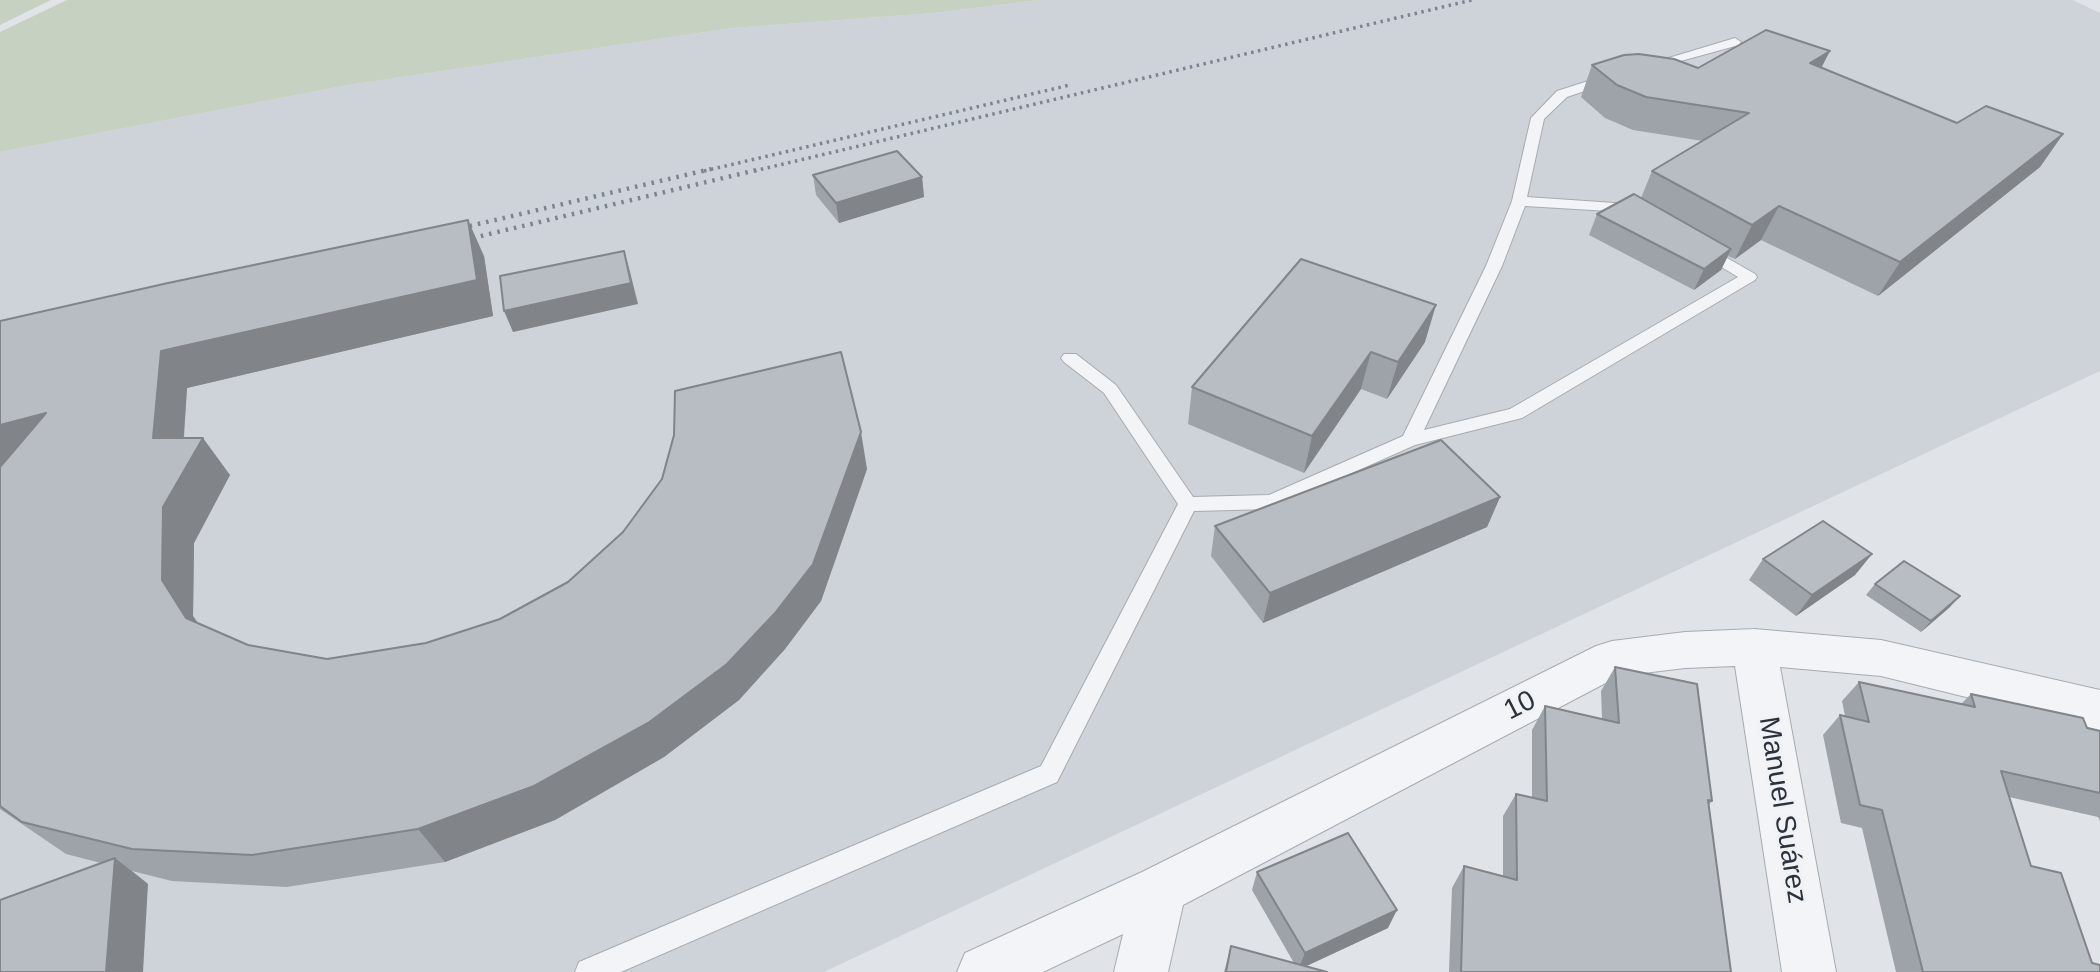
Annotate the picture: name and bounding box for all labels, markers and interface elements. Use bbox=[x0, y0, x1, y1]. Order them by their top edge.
street label: 10 bbox=[1498, 684, 1542, 728]
street label: Manuel Suárez bbox=[1751, 714, 1813, 906]

